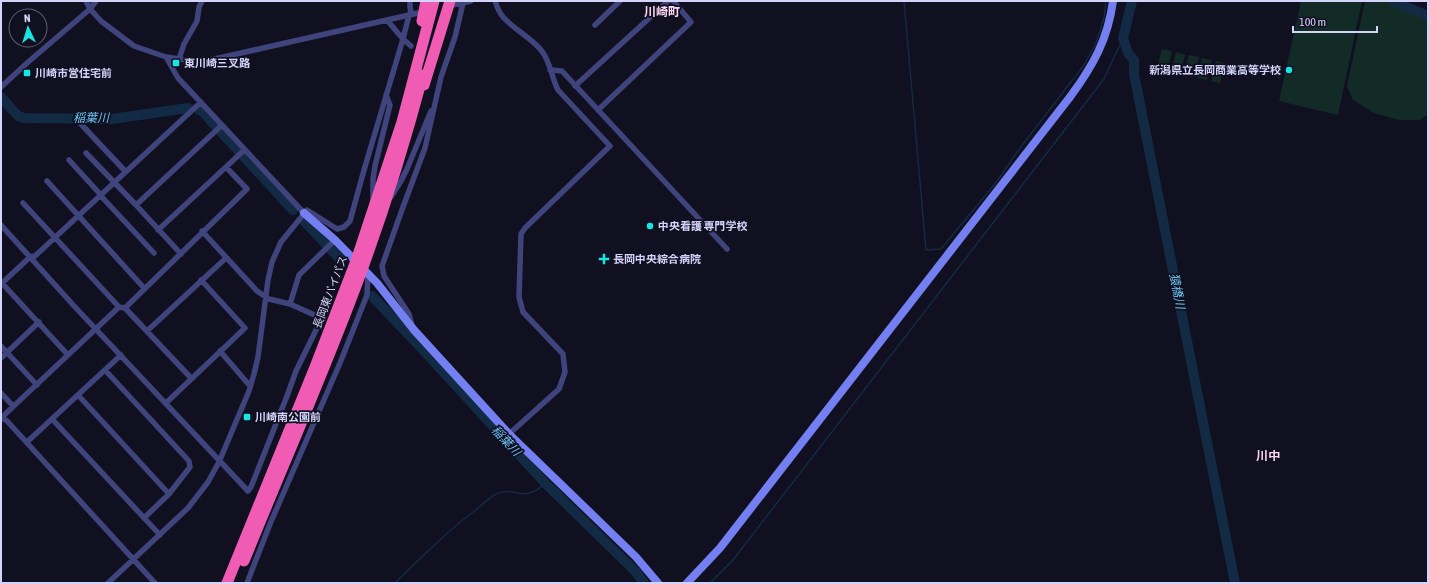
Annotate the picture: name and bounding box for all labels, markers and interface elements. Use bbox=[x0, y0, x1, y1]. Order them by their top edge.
district label: 川崎町 bbox=[644, 5, 680, 19]
north arrow bbox=[8, 8, 48, 48]
scale bar bbox=[1293, 8, 1377, 34]
text: N bbox=[24, 12, 31, 24]
text: 100 m bbox=[1299, 15, 1326, 29]
place label: 東川崎三叉路 bbox=[184, 57, 251, 69]
marker: 東川崎三叉路 bbox=[171, 58, 181, 68]
place label: 新潟県立長岡商業高等学校 bbox=[1149, 64, 1281, 76]
marker: 新潟県立長岡商業高等学校 bbox=[1284, 65, 1294, 75]
place label: 川崎市営住宅前 bbox=[35, 67, 112, 79]
marker: 川崎市営住宅前 bbox=[22, 68, 32, 78]
water label: 稲葉川 bbox=[73, 111, 111, 125]
place label: 中央看護 専門学校 bbox=[658, 220, 748, 232]
marker: 中央看護 専門学校 bbox=[645, 221, 655, 231]
marker: 長岡中央綜合病院 bbox=[598, 253, 610, 265]
place label: 長岡中央綜合病院 bbox=[613, 253, 701, 265]
street label: 長岡東バイパス bbox=[311, 254, 349, 330]
water label: 猿橋川 bbox=[1167, 272, 1188, 312]
place label: 川崎南公園前 bbox=[255, 411, 321, 423]
marker: 川崎南公園前 bbox=[242, 412, 252, 422]
water label: 稲葉川 bbox=[489, 423, 525, 460]
district label: 川中 bbox=[1256, 449, 1280, 463]

